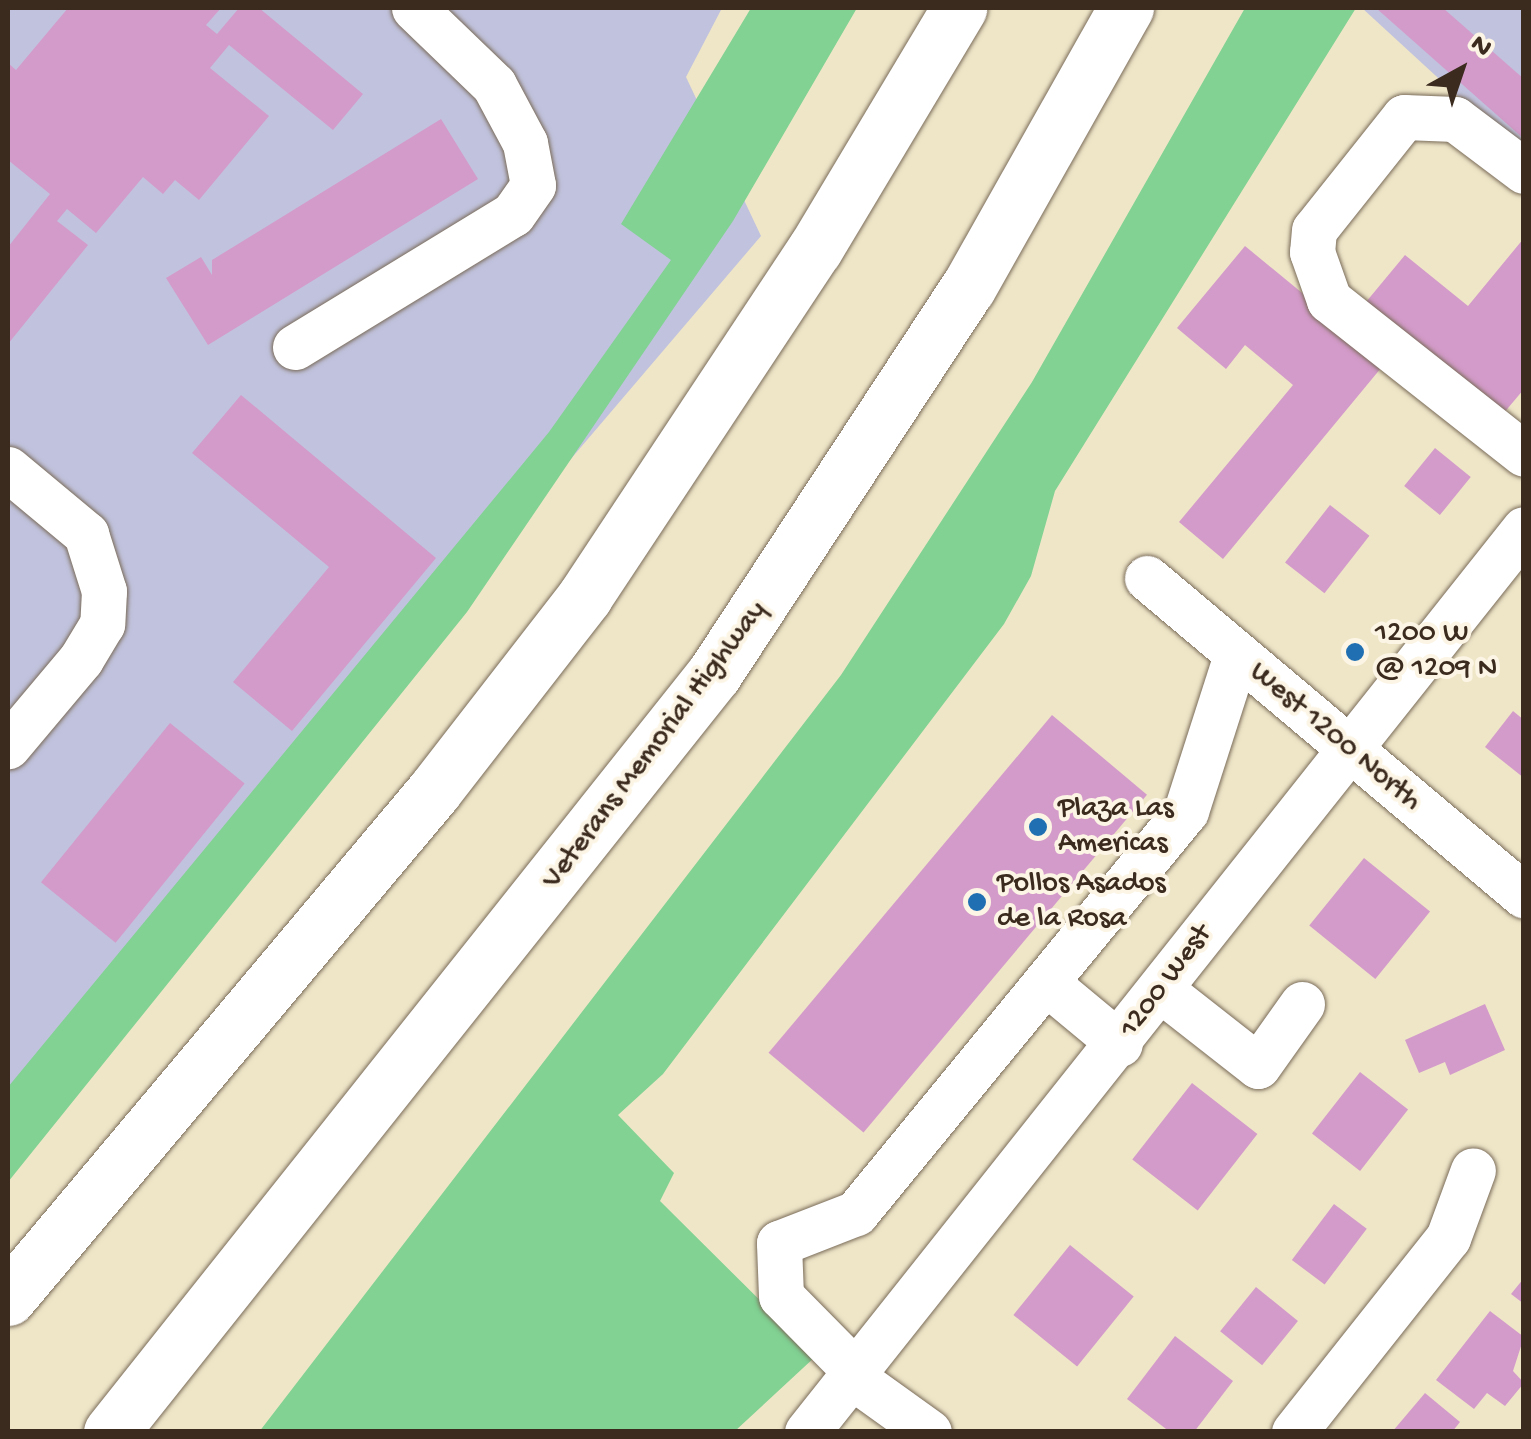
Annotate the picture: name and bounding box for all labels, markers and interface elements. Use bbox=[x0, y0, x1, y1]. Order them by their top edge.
north arrow bbox=[1411, 20, 1511, 120]
text: N bbox=[1463, 28, 1498, 65]
street label: Veterans Memorial Highway bbox=[536, 595, 776, 897]
place label: 1200 W @ 1209 N bbox=[1375, 617, 1497, 688]
marker: 1200 W @ 1209 N bbox=[1344, 641, 1366, 663]
street label: West 1200 North bbox=[1241, 656, 1427, 820]
place label: Plaza Las Americas bbox=[1058, 792, 1173, 862]
marker: Plaza Las Americas bbox=[1027, 816, 1049, 838]
place label: Pollos Asados de la Rosa bbox=[997, 867, 1166, 938]
marker: Pollos Asados de la Rosa bbox=[966, 891, 988, 913]
street label: 1200 West bbox=[1113, 918, 1221, 1046]

